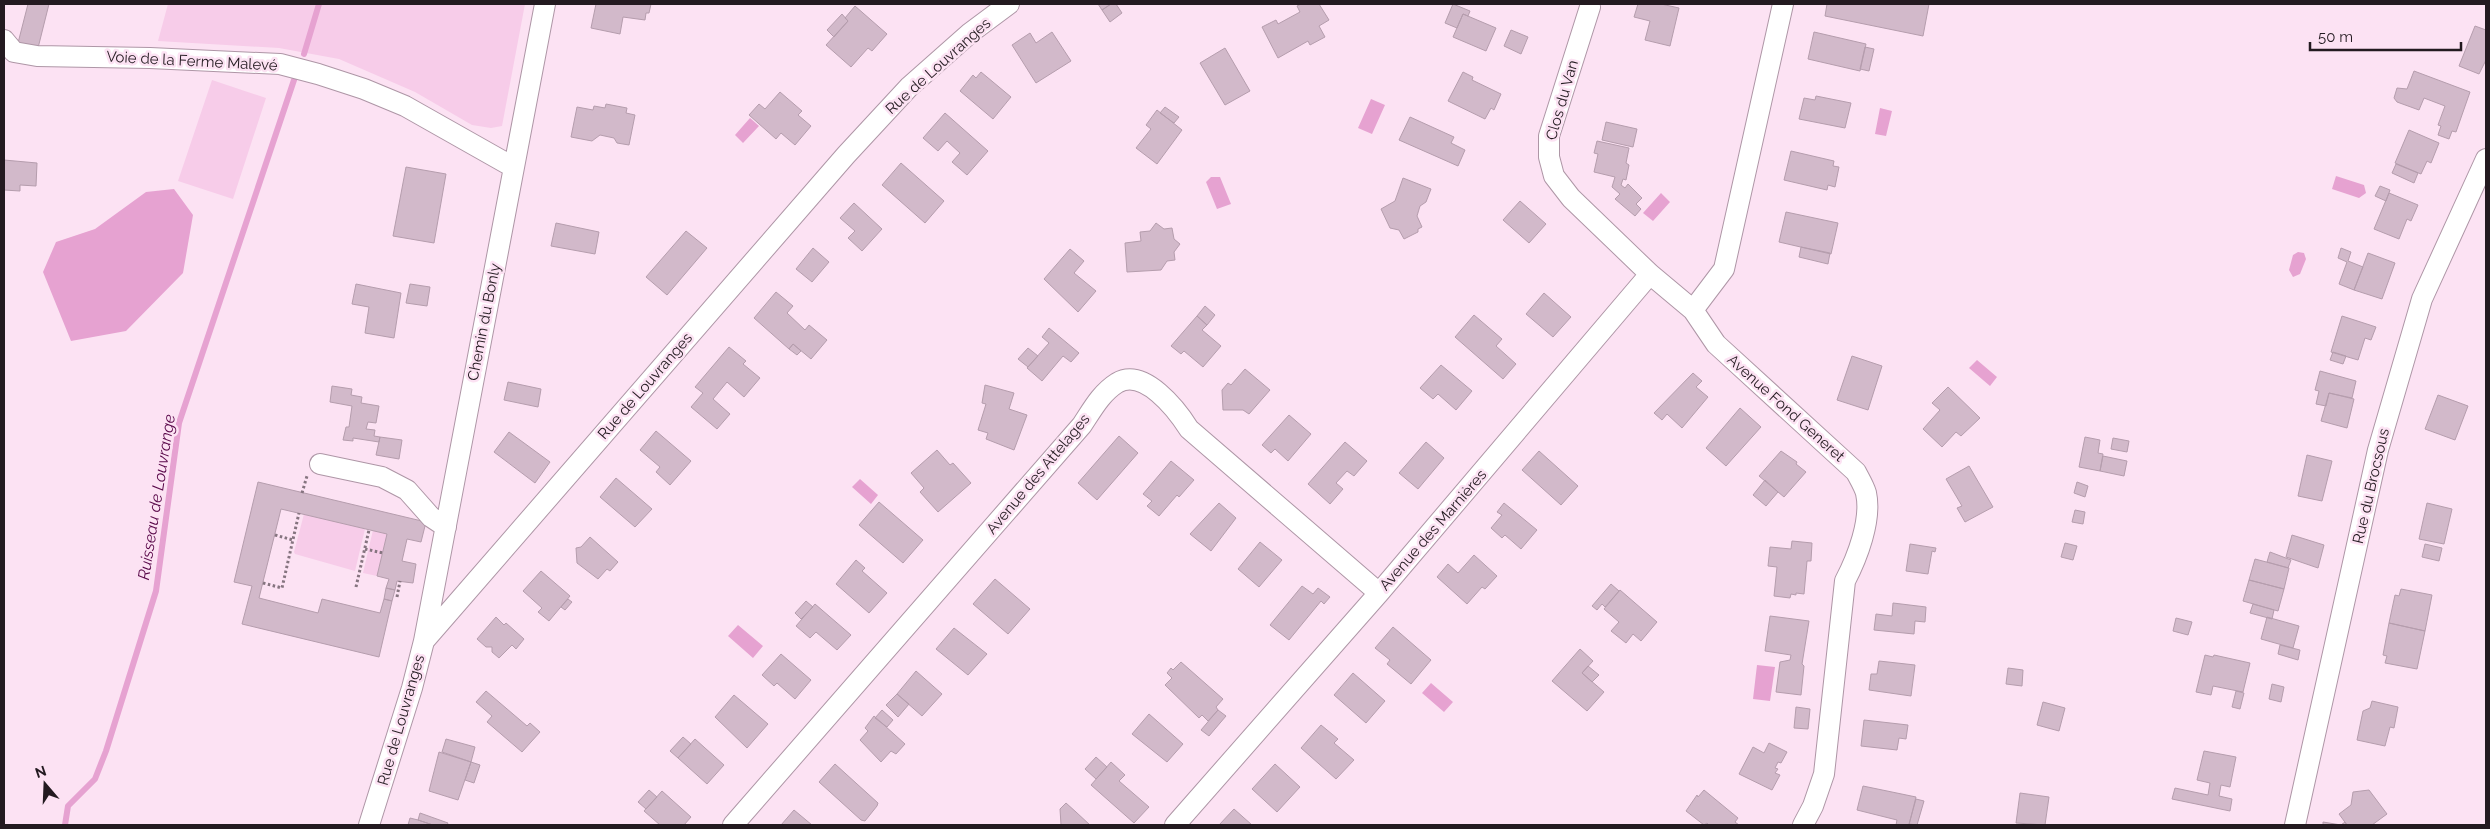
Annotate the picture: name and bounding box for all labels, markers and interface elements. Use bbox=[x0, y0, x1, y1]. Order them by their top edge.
street label: Rue de Louvranges bbox=[882, 14, 994, 118]
scale bar bbox=[2310, 20, 2461, 52]
text: 50 m bbox=[2318, 28, 2353, 46]
street label: Voie de la Ferme Malevé bbox=[106, 48, 278, 74]
street label: Clos du Van bbox=[1542, 58, 1582, 142]
street label: Chemin du Bonly bbox=[464, 262, 504, 382]
street label: Rue de Louvranges bbox=[594, 329, 696, 443]
street label: Avenue Fond Generet bbox=[1724, 351, 1848, 465]
street label: Avenue des Attelages bbox=[982, 410, 1094, 538]
water label: Ruisseau de Louvrange bbox=[134, 413, 179, 581]
street label: Rue du Brocsous bbox=[2349, 427, 2393, 545]
street label: Avenue des Marnières bbox=[1376, 466, 1490, 594]
street label: Rue de Louvranges bbox=[374, 653, 428, 787]
north arrow bbox=[20, 759, 70, 809]
text: N bbox=[33, 762, 48, 781]

